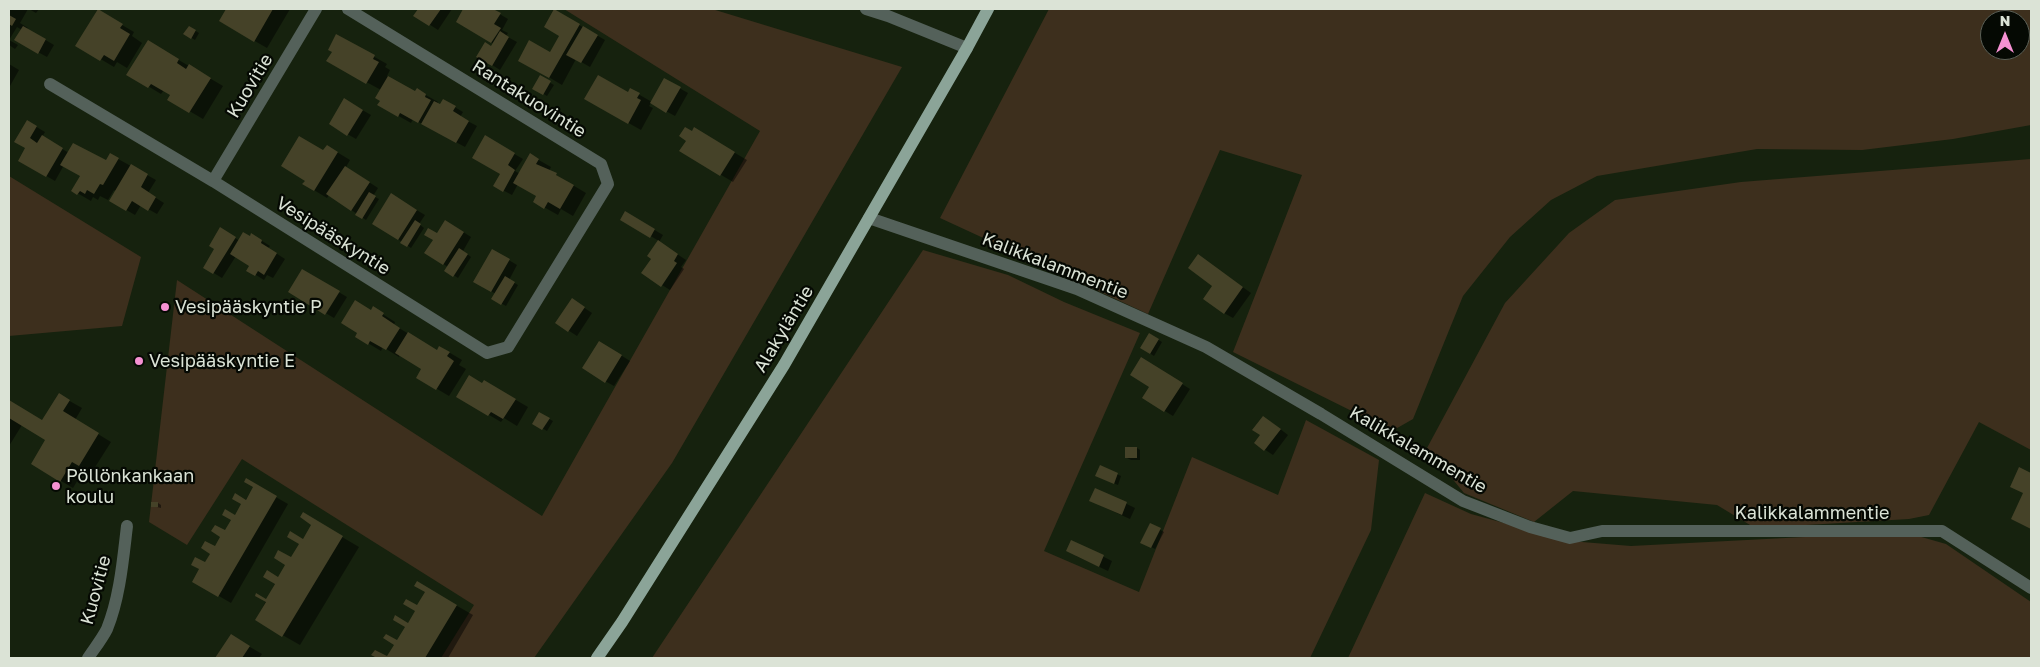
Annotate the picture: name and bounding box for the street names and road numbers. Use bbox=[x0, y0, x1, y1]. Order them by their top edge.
street label: Kuovitie bbox=[223, 50, 277, 122]
street label: Rantakuovintie bbox=[468, 55, 590, 143]
street label: Vesipääskyntie bbox=[272, 192, 394, 280]
street label: Kalikkalammentie bbox=[979, 228, 1131, 304]
street label: Alakyläntie bbox=[750, 282, 818, 376]
street label: Kalikkalammentie bbox=[1346, 402, 1490, 498]
street label: Kalikkalammentie bbox=[1735, 502, 1889, 524]
street label: Kuovitie bbox=[76, 553, 116, 627]

